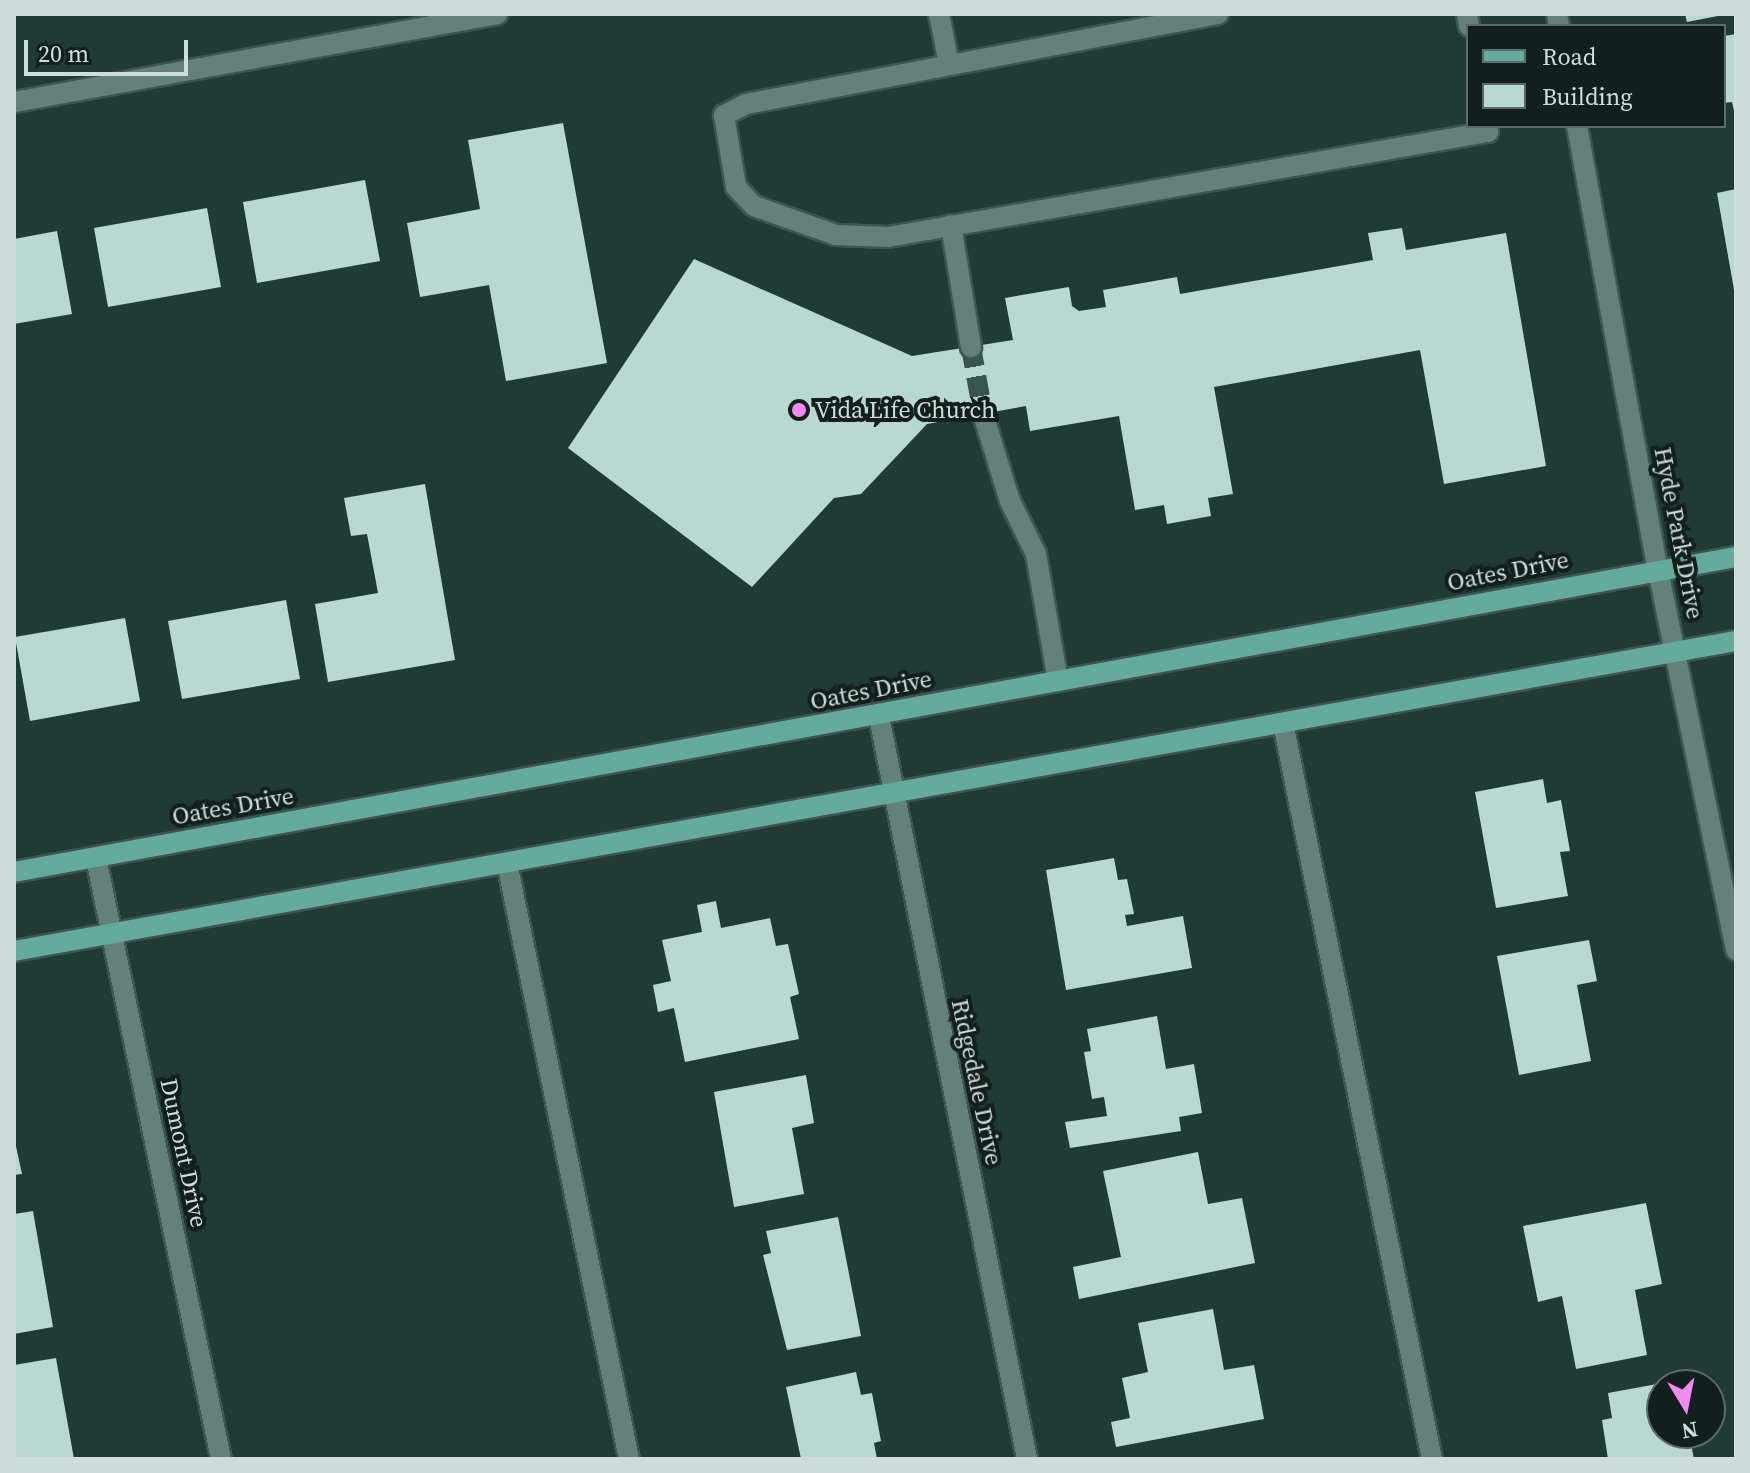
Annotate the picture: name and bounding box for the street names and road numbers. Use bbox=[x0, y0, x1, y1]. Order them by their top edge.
street label: Hyde Park Drive bbox=[1648, 445, 1710, 621]
street label: Oates Drive bbox=[1445, 545, 1571, 597]
street label: Oates Drive bbox=[808, 664, 934, 716]
street label: Oates Drive bbox=[170, 781, 296, 831]
street label: Ridgedale Drive bbox=[945, 996, 1009, 1168]
street label: Dumont Drive bbox=[154, 1076, 214, 1230]

